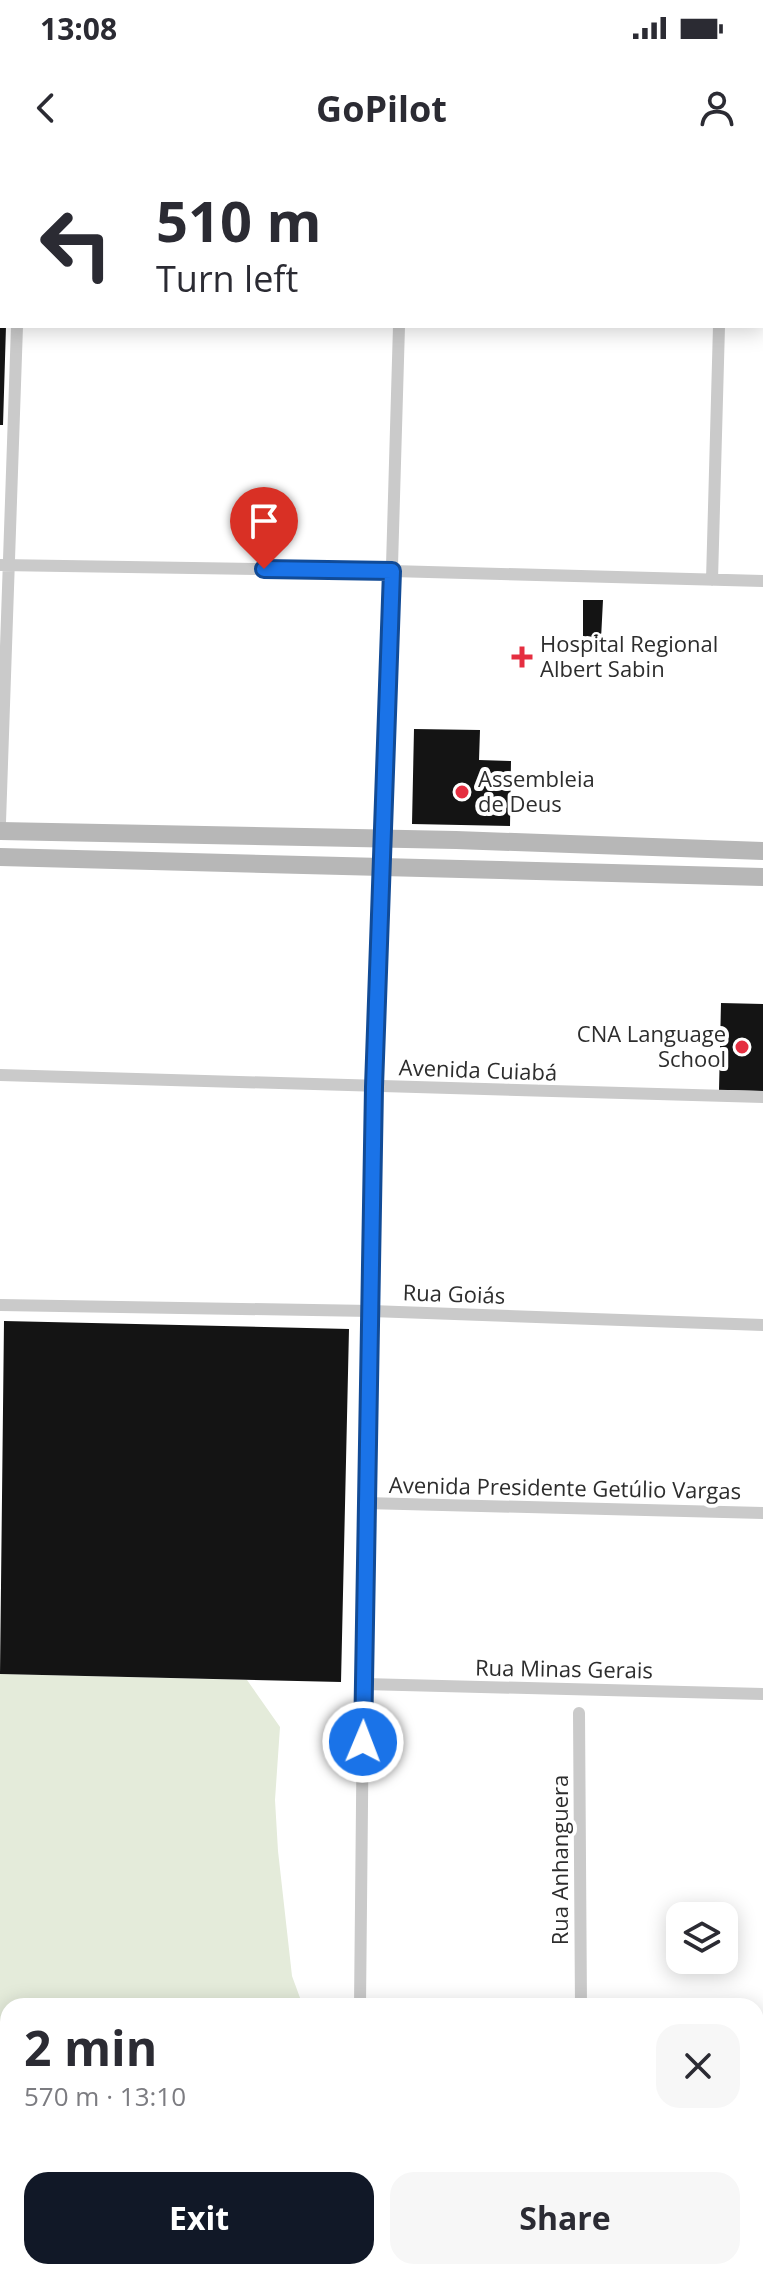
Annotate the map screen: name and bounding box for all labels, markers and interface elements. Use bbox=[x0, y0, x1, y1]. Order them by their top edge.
text: 13:08 bbox=[40, 8, 117, 49]
text: GoPilot bbox=[316, 84, 447, 133]
icon: back bbox=[24, 86, 68, 130]
icon: person bbox=[695, 86, 739, 130]
text: 510 m bbox=[156, 182, 322, 258]
icon: left bbox=[24, 192, 128, 296]
text: Turn left bbox=[156, 254, 298, 303]
pin bbox=[230, 487, 298, 569]
icon: arrive bbox=[242, 499, 286, 543]
place label: Hospital Regional Albert Sabin bbox=[540, 628, 718, 683]
marker: Hospital Regional Albert Sabin bbox=[511, 646, 533, 668]
place label: Assembleia de Deus bbox=[478, 763, 595, 818]
marker: Assembleia de Deus bbox=[453, 783, 471, 801]
place label: CNA Language School bbox=[577, 1018, 726, 1073]
marker: CNA Language School bbox=[733, 1038, 751, 1056]
street label: Avenida Cuiabá bbox=[398, 1051, 558, 1087]
street label: Rua Goiás bbox=[402, 1276, 506, 1310]
street label: Avenida Presidente Getúlio Vargas bbox=[389, 1469, 741, 1505]
street label: Rua Minas Gerais bbox=[475, 1651, 653, 1685]
position arrow bbox=[321, 1700, 405, 1784]
street label: Rua Anhanguera bbox=[544, 1775, 574, 1945]
map controls bbox=[666, 1902, 738, 1974]
button: layers bbox=[666, 1902, 738, 1974]
text: 2 min bbox=[24, 2015, 157, 2080]
button: close bbox=[656, 2024, 740, 2108]
text: 570 m · 13:10 bbox=[24, 2078, 186, 2114]
button: Exit bbox=[24, 2172, 374, 2264]
button: Share bbox=[390, 2172, 740, 2264]

